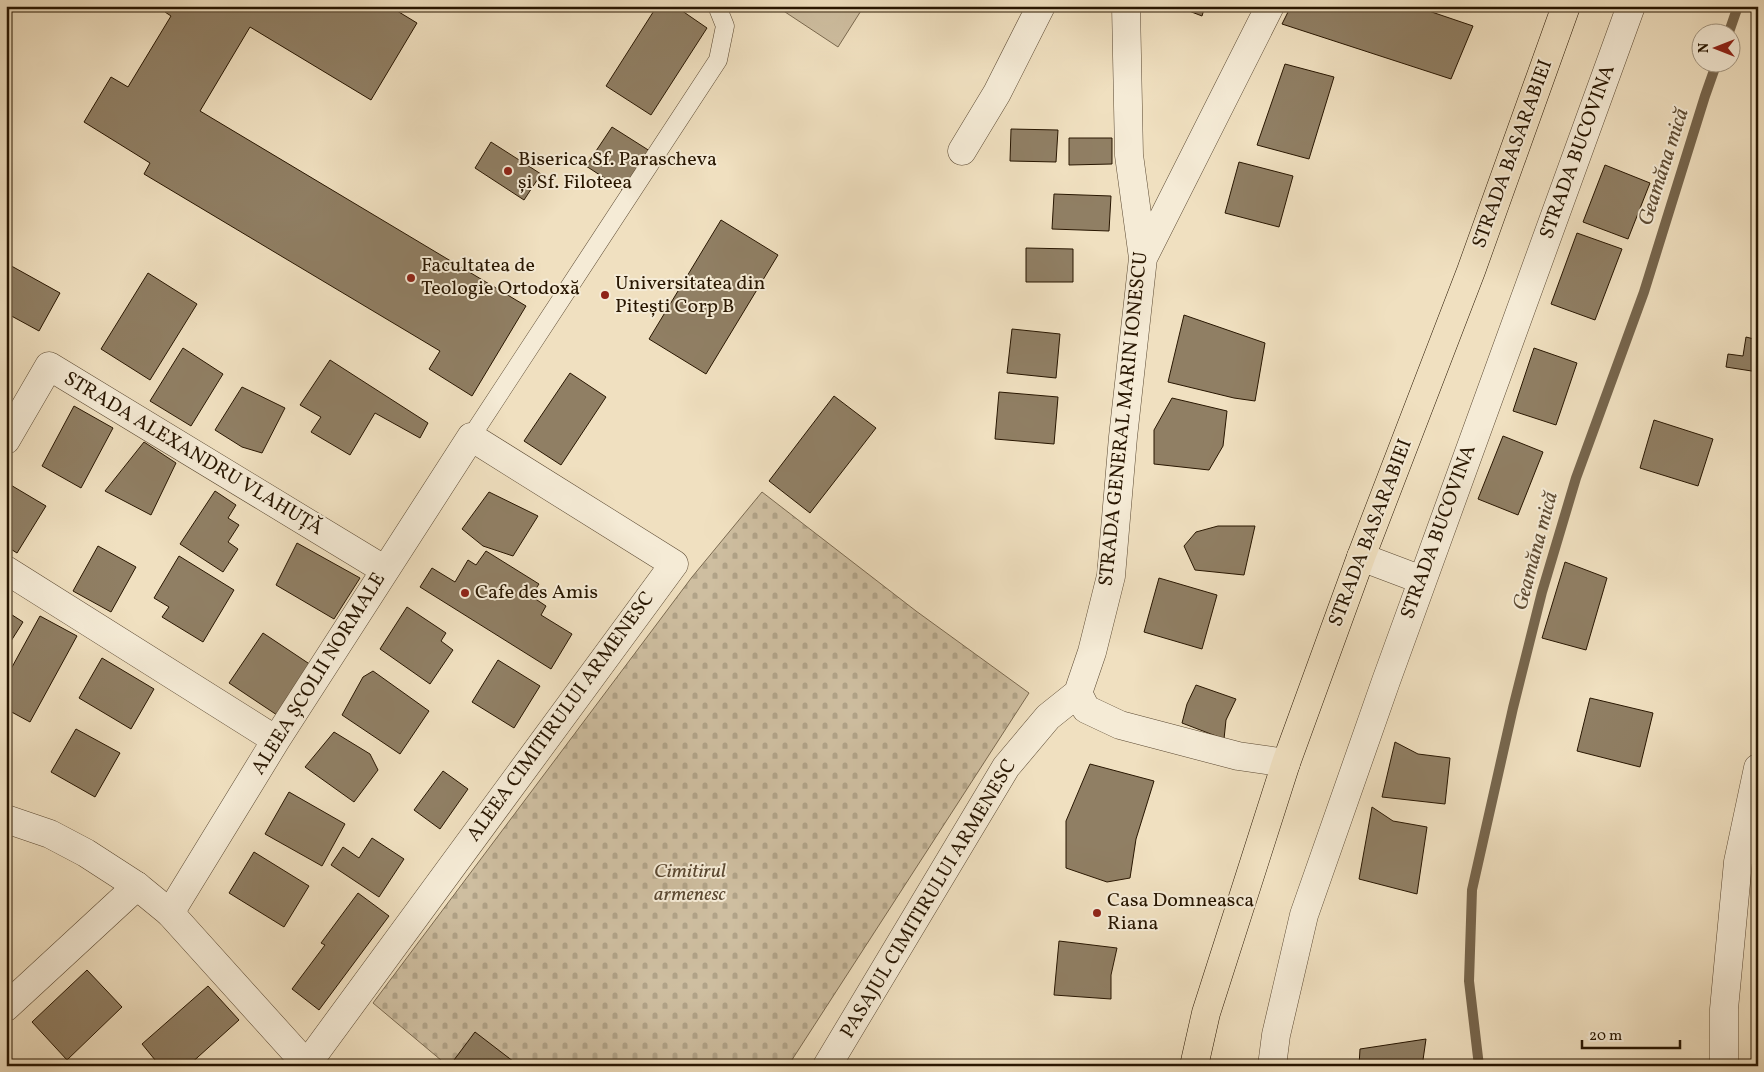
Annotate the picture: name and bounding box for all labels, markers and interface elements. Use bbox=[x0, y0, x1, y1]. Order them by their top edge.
north arrow bbox=[1692, 22, 1742, 72]
text: N bbox=[1695, 43, 1714, 53]
street label: STRADA BASARABIEI bbox=[1466, 56, 1560, 252]
street label: STRADA BUCOVINA bbox=[1533, 61, 1623, 243]
water label: Geamăna mică bbox=[1631, 104, 1697, 229]
place label: Biserica Sf. Parascheva și Sf. Filoteea bbox=[518, 146, 717, 197]
marker: Biserica Sf. Parascheva și Sf. Filoteea bbox=[502, 165, 514, 177]
street label: STRADA GENERAL MARIN IONESCU bbox=[1092, 250, 1156, 588]
place label: Facultatea de Teologie Ortodoxă bbox=[421, 252, 580, 303]
place label: Universitatea din Pitești Corp B bbox=[615, 270, 765, 321]
marker: Facultatea de Teologie Ortodoxă bbox=[405, 272, 417, 284]
marker: Universitatea din Pitești Corp B bbox=[599, 289, 611, 301]
street label: STRADA ALEXANDRU VLAHUȚĂ bbox=[58, 365, 328, 543]
street label: STRADA BASARABIEI bbox=[1322, 435, 1420, 631]
street label: STRADA BUCOVINA bbox=[1394, 441, 1484, 623]
water label: Geamăna mică bbox=[1506, 487, 1566, 614]
street label: ALEEA ȘCOLII NORMALE bbox=[245, 567, 393, 781]
place label: Cafe des Amis bbox=[475, 579, 598, 607]
street label: ALEEA CIMITIRULUI ARMENESC bbox=[461, 586, 661, 848]
marker: Cafe des Amis bbox=[459, 587, 471, 599]
street label: PASAJUL CIMITIRULUI ARMENESC bbox=[834, 754, 1024, 1044]
park label: Cimitirul armenesc bbox=[654, 858, 727, 909]
place label: Casa Domneasca Riana bbox=[1107, 887, 1254, 938]
marker: Casa Domneasca Riana bbox=[1091, 907, 1103, 919]
scale bar bbox=[1582, 1017, 1679, 1049]
text: 20 m bbox=[1589, 1026, 1622, 1047]

